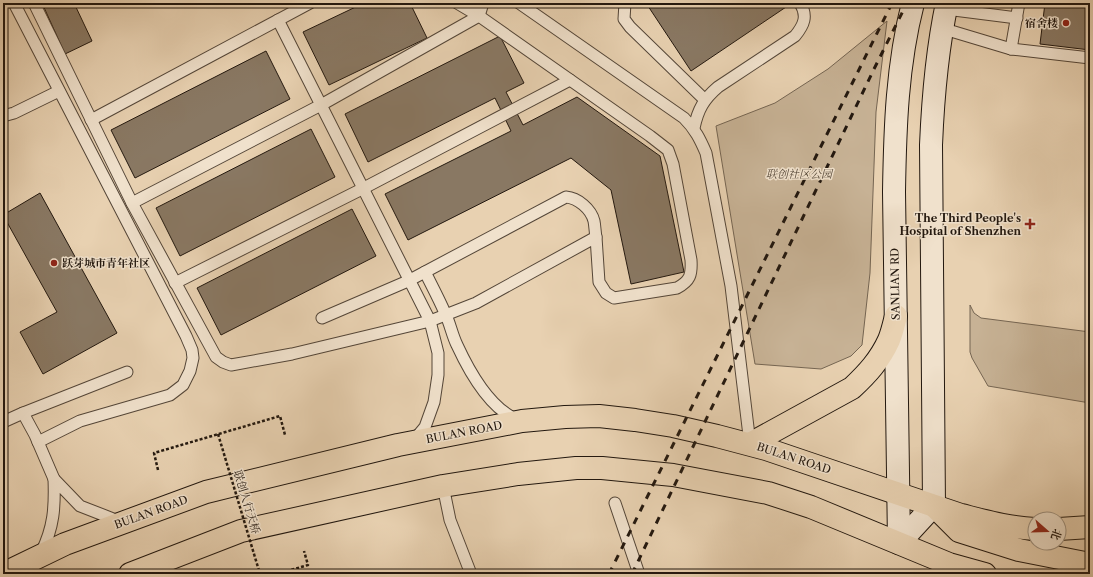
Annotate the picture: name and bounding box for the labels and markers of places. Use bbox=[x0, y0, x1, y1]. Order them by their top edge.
place label: 宿舍楼 bbox=[1025, 16, 1058, 30]
marker: 宿舍楼 bbox=[1061, 18, 1071, 28]
place label: The Third People's Hospital of Shenzhen bbox=[900, 211, 1021, 238]
marker: The Third People's Hospital of Shenzhen bbox=[1024, 218, 1036, 230]
place label: 跃芽城市青年社区 bbox=[62, 256, 150, 270]
marker: 跃芽城市青年社区 bbox=[49, 258, 59, 268]

